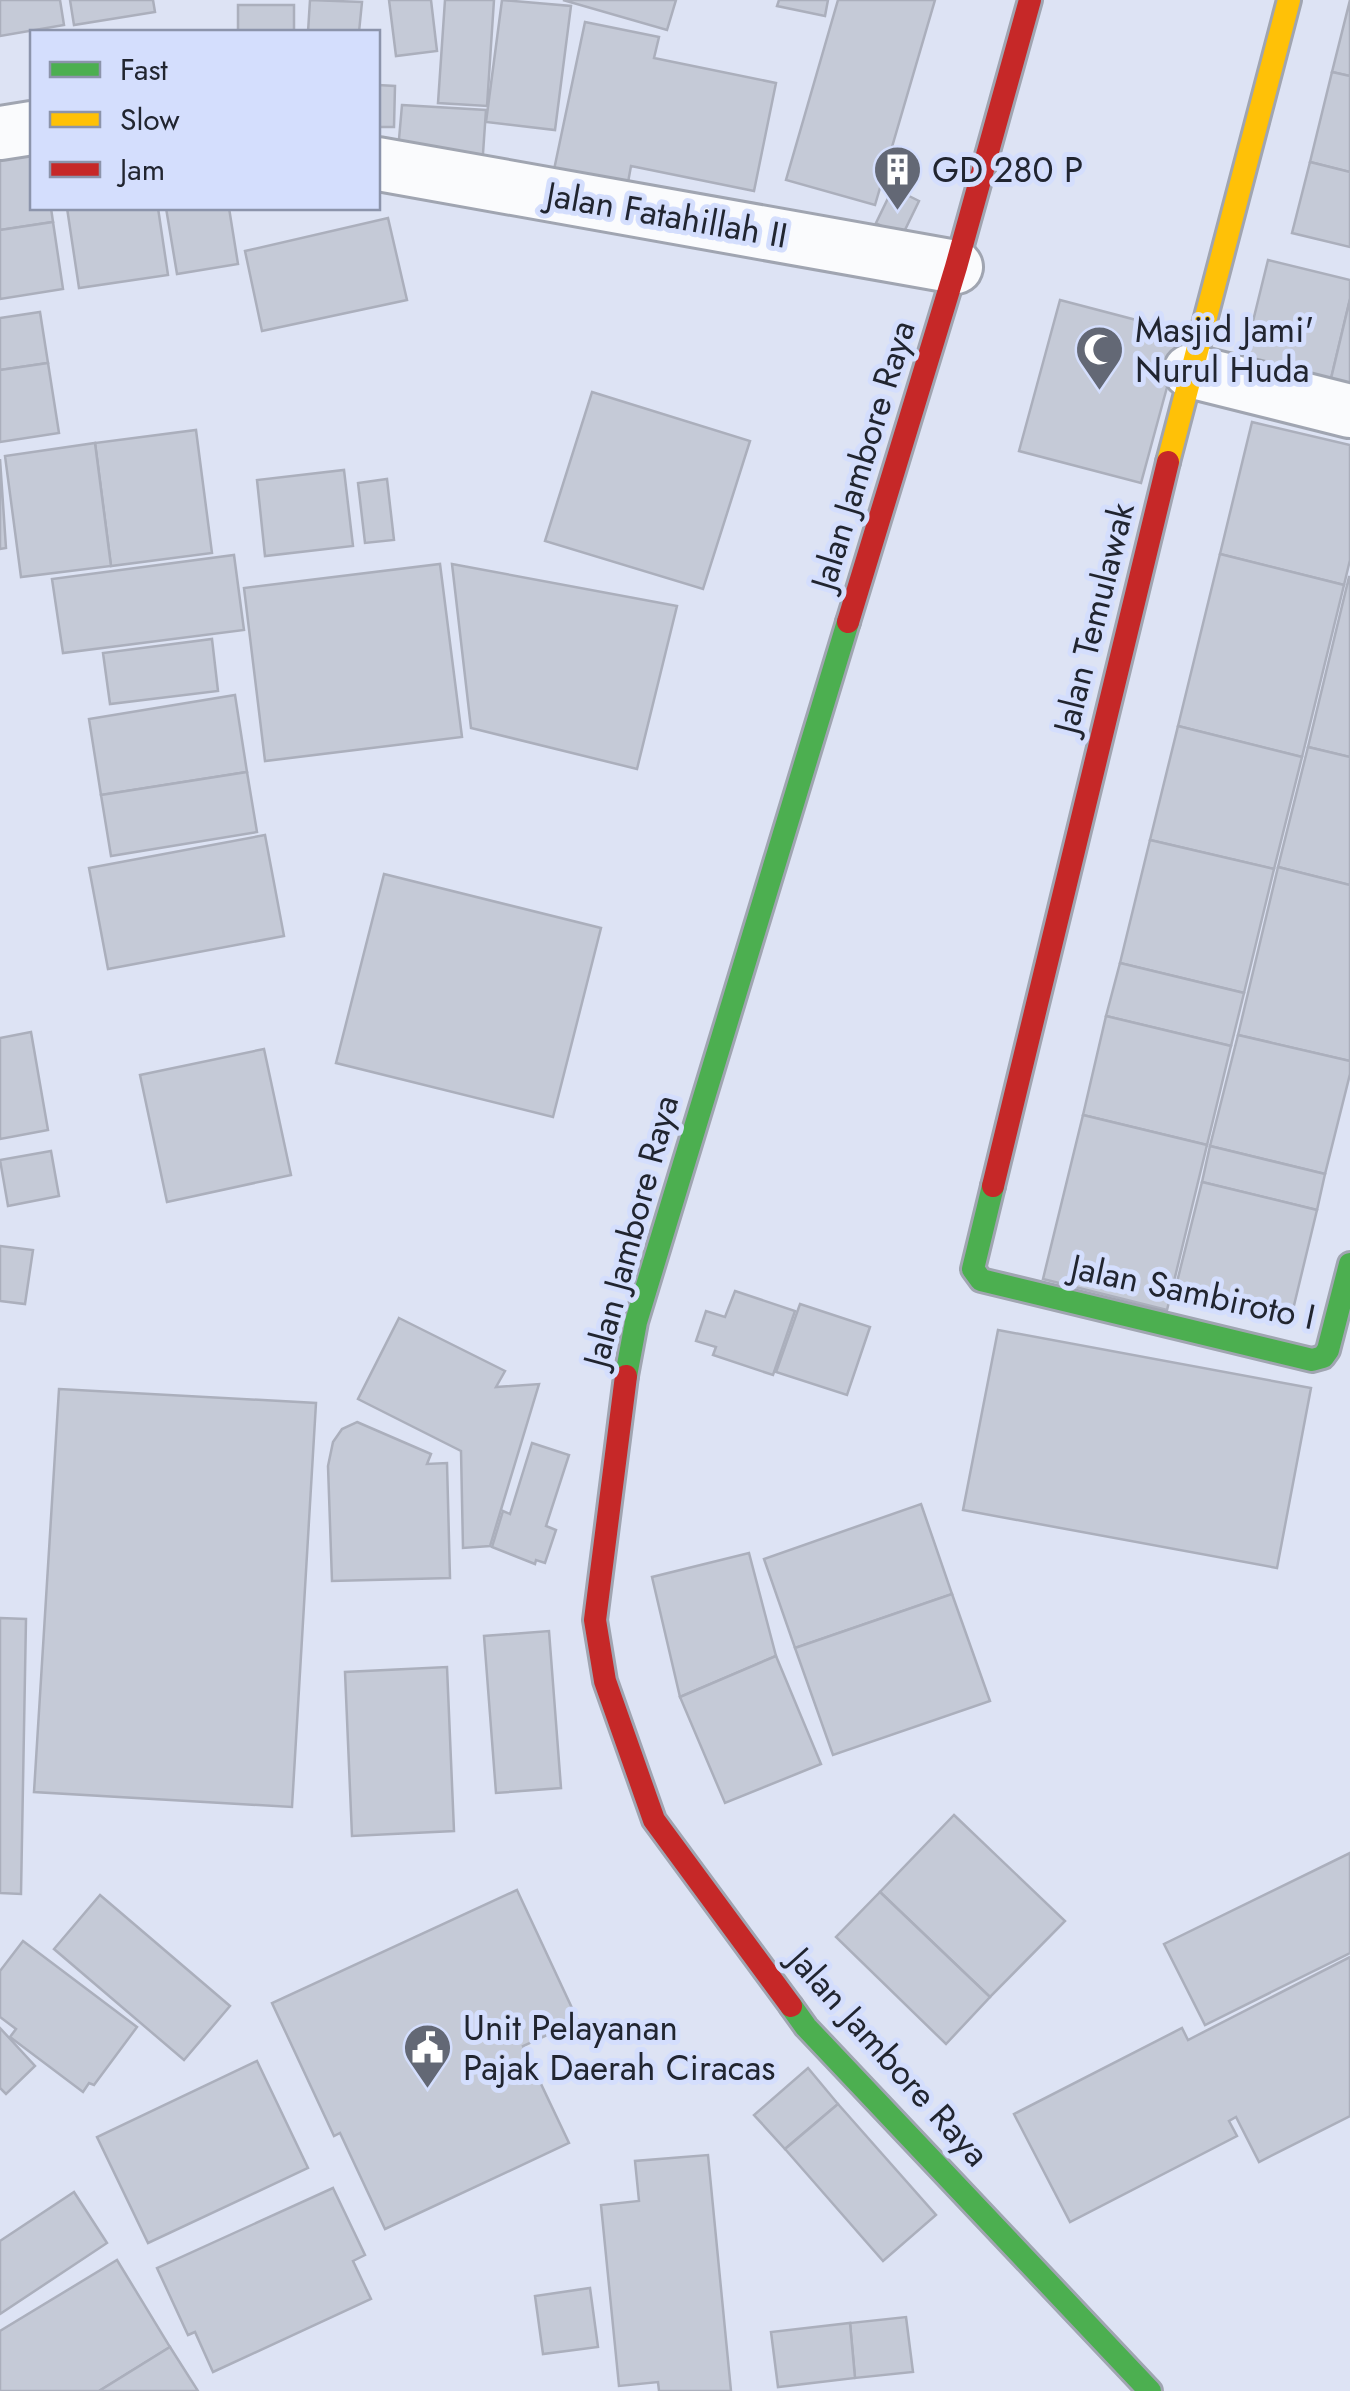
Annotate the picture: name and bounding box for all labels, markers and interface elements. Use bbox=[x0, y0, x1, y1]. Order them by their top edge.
legend bbox=[30, 30, 380, 210]
text: Fast bbox=[120, 48, 169, 91]
text: Slow bbox=[120, 98, 180, 141]
building icon: GD 280 P bbox=[871, 144, 923, 212]
place label: GD 280 P bbox=[932, 145, 1083, 195]
text: Jam bbox=[116, 148, 165, 191]
street label: Jalan Fatahillah II bbox=[539, 169, 791, 261]
place label: Masjid Jami' Nurul Huda bbox=[1135, 305, 1314, 395]
street label: Jalan Jambore Raya bbox=[797, 314, 928, 600]
mosque icon: Masjid Jami' Nurul Huda bbox=[1074, 324, 1126, 392]
street label: Jalan Temulawak bbox=[1040, 497, 1147, 743]
street label: Jalan Jambore Raya bbox=[570, 1090, 691, 1376]
street label: Jalan Sambiroto I bbox=[1062, 1241, 1320, 1342]
street label: Jalan Jambore Raya bbox=[774, 1934, 1001, 2177]
place label: Unit Pelayanan Pajak Daerah Ciracas bbox=[463, 2003, 775, 2093]
public building icon: Unit Pelayanan Pajak Daerah Ciracas bbox=[402, 2022, 454, 2090]

